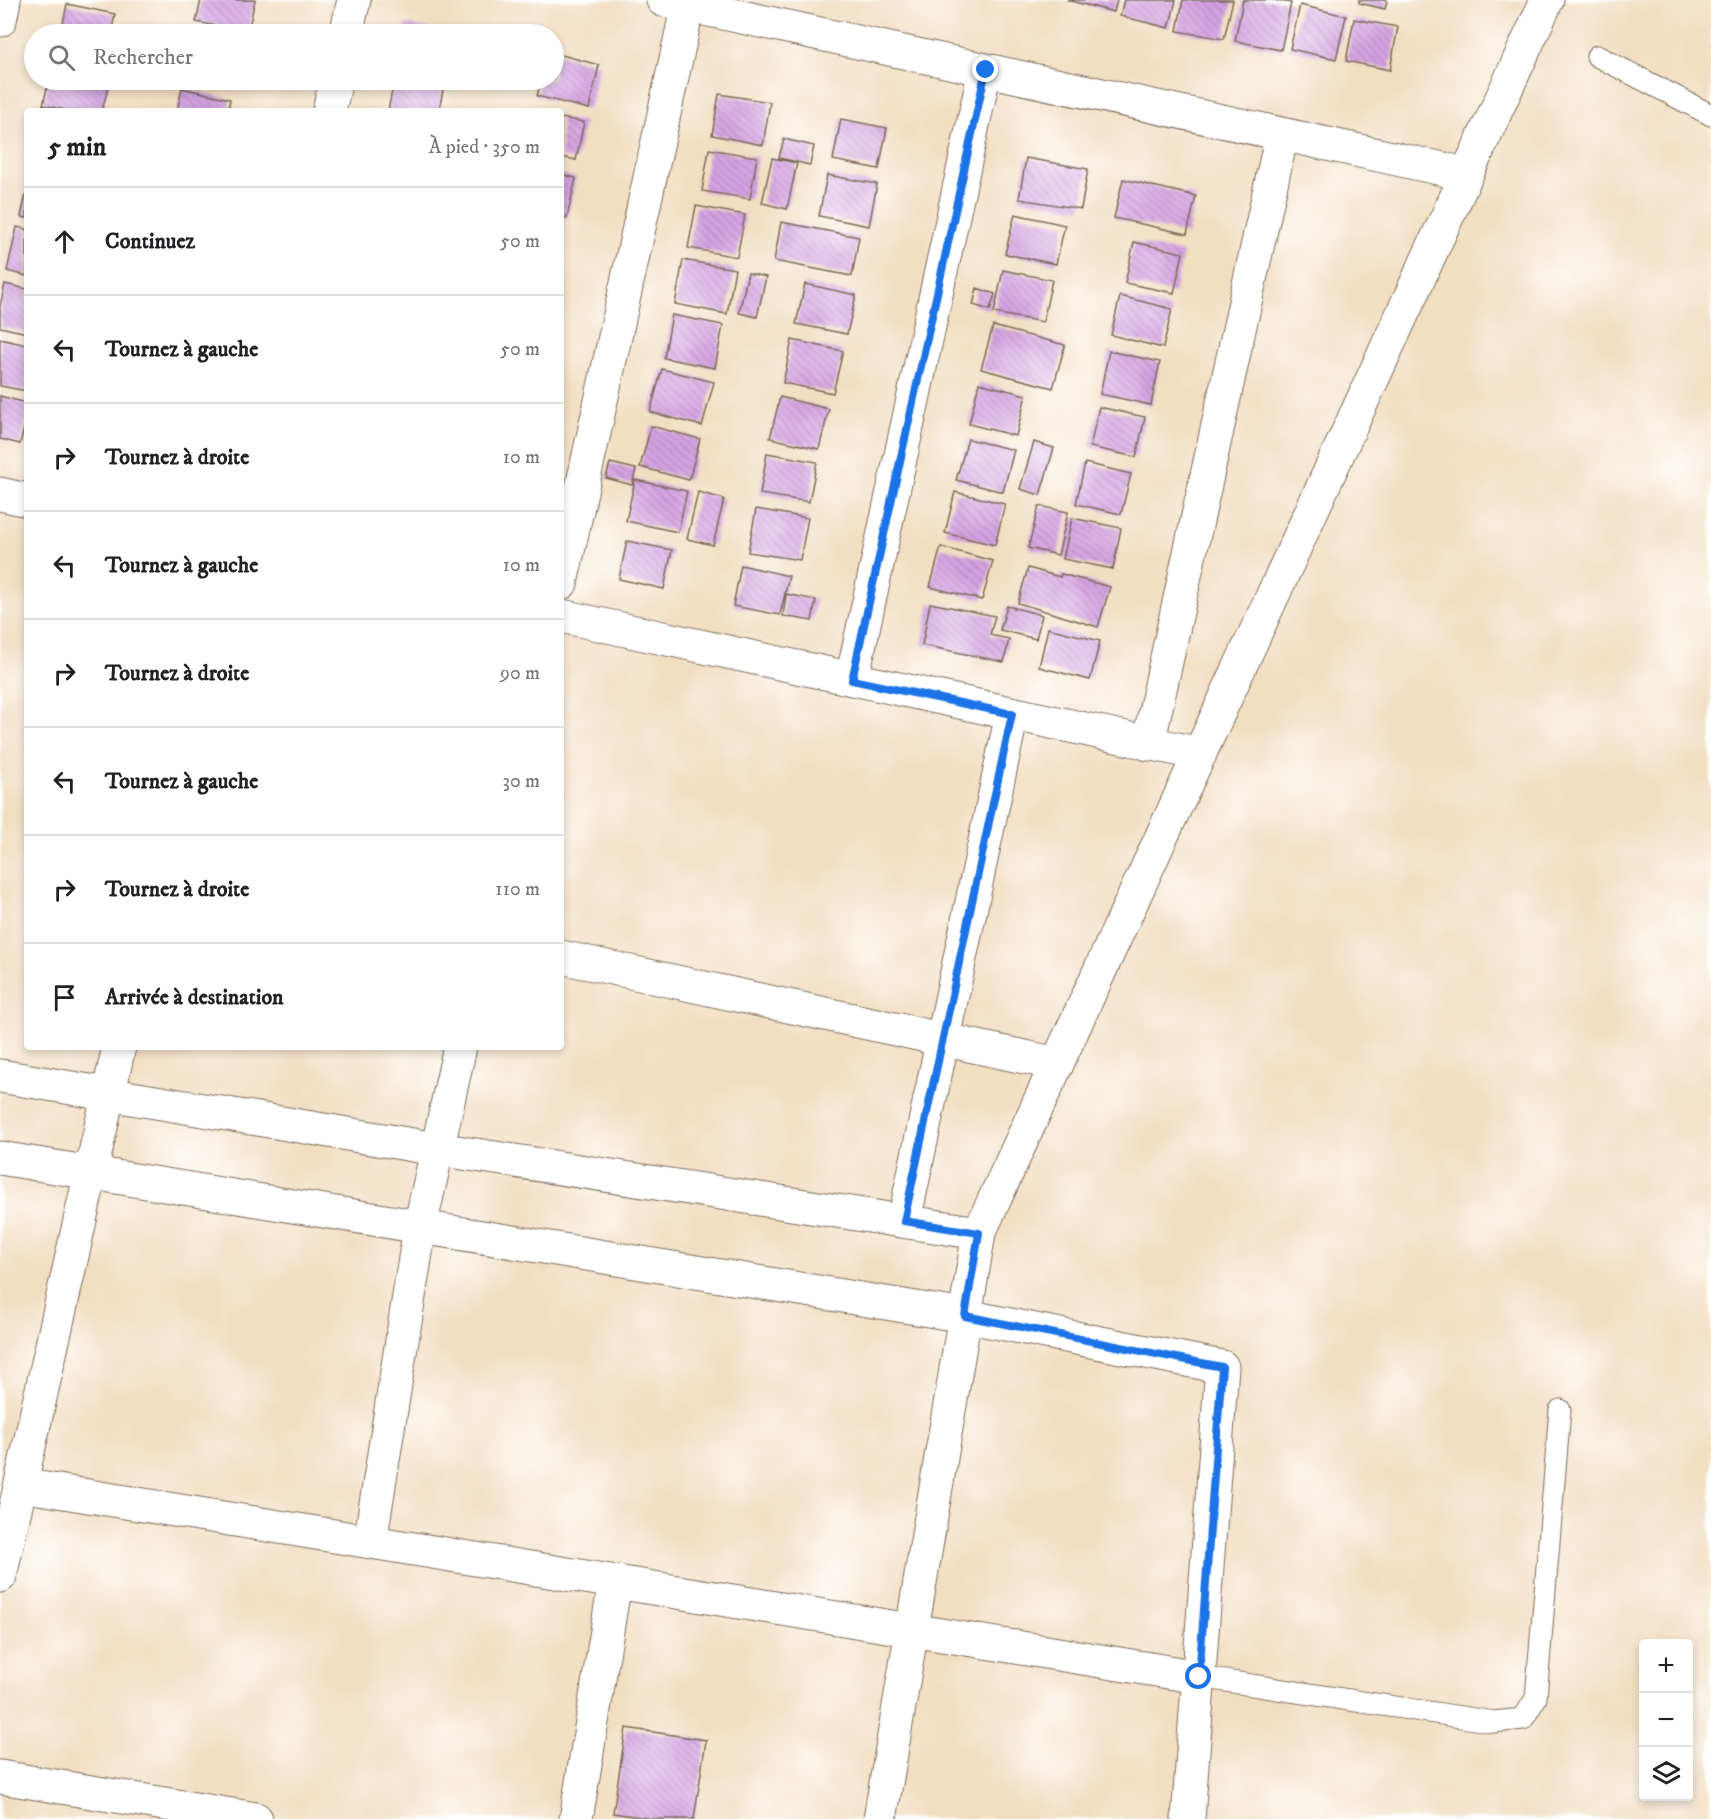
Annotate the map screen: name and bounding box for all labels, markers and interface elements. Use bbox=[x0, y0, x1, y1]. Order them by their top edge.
search box bbox=[24, 24, 564, 90]
icon: search bbox=[45, 41, 78, 74]
text: Rechercher bbox=[93, 44, 193, 71]
route end bbox=[972, 56, 998, 82]
text: 5 min bbox=[48, 131, 106, 164]
text: À pied · 350 m bbox=[429, 135, 540, 160]
icon: ahead bbox=[48, 225, 81, 258]
text: Continuez bbox=[105, 228, 195, 255]
text: 50 m bbox=[500, 229, 540, 254]
icon: left bbox=[48, 333, 81, 366]
text: Tournez à gauche bbox=[105, 336, 258, 363]
text: 50 m bbox=[500, 337, 540, 362]
icon: right bbox=[48, 441, 81, 474]
text: Tournez à droite bbox=[105, 444, 249, 471]
text: 10 m bbox=[503, 445, 540, 470]
icon: left bbox=[48, 549, 81, 582]
text: Tournez à gauche bbox=[105, 552, 258, 579]
text: 10 m bbox=[503, 553, 540, 578]
icon: right bbox=[48, 657, 81, 690]
text: Tournez à droite bbox=[105, 660, 249, 687]
text: 90 m bbox=[500, 661, 540, 686]
icon: left bbox=[48, 765, 81, 798]
text: Tournez à gauche bbox=[105, 768, 258, 795]
text: 30 m bbox=[502, 769, 540, 794]
icon: right bbox=[48, 873, 81, 906]
text: Tournez à droite bbox=[105, 876, 249, 903]
text: 110 m bbox=[495, 877, 540, 902]
icon: arrive bbox=[48, 981, 81, 1014]
text: Arrivée à destination bbox=[105, 984, 284, 1011]
map controls bbox=[1639, 1639, 1693, 1801]
button: + bbox=[1639, 1639, 1693, 1693]
route start bbox=[1185, 1663, 1211, 1689]
button: − bbox=[1639, 1693, 1693, 1747]
button: layers bbox=[1639, 1747, 1693, 1801]

